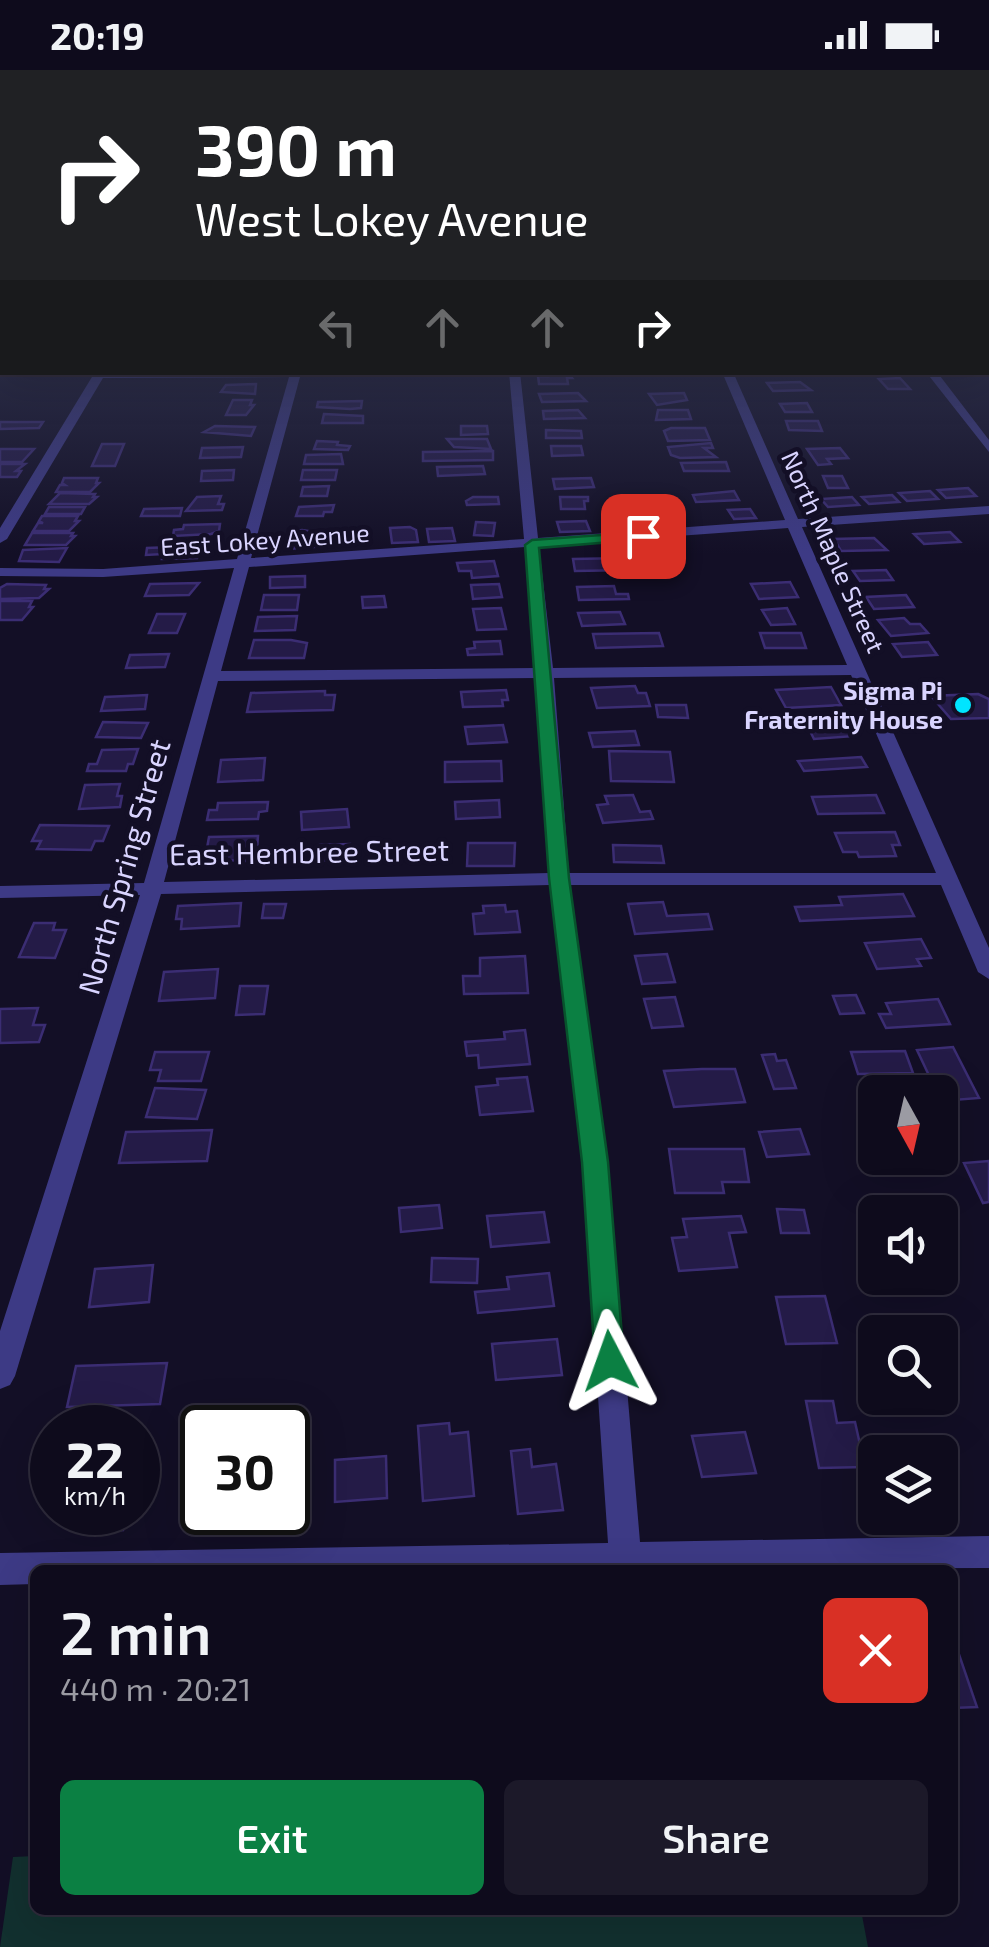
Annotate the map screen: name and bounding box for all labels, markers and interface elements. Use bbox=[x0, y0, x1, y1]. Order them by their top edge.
text: 20:19 bbox=[50, 12, 145, 58]
text: 390 m bbox=[195, 106, 397, 190]
icon: right bbox=[30, 110, 160, 240]
text: West Lokey Avenue bbox=[195, 191, 588, 245]
icon: left bbox=[310, 300, 365, 355]
icon: ahead bbox=[415, 300, 470, 355]
icon: ahead bbox=[520, 300, 575, 355]
icon: right bbox=[625, 300, 680, 355]
street label: North Maple Street bbox=[776, 446, 892, 657]
pin bbox=[601, 494, 686, 579]
icon: arrive bbox=[616, 509, 671, 564]
street label: East Lokey Avenue bbox=[159, 517, 371, 561]
place label: Sigma Pi Fraternity House bbox=[744, 675, 943, 735]
marker: Sigma Pi Fraternity House bbox=[952, 694, 974, 716]
street label: North Spring Street bbox=[69, 735, 177, 998]
street label: East Hembree Street bbox=[169, 831, 449, 871]
north arrow bbox=[858, 1075, 958, 1175]
map controls bbox=[858, 1075, 958, 1535]
button: sound bbox=[858, 1195, 958, 1295]
position arrow bbox=[558, 1309, 662, 1413]
button: search bbox=[858, 1315, 958, 1415]
speed limit sign: 30 bbox=[180, 1405, 310, 1535]
text: 22 bbox=[66, 1428, 124, 1488]
button: layers bbox=[858, 1435, 958, 1535]
text: km/h bbox=[64, 1480, 126, 1510]
text: 2 min bbox=[60, 1595, 212, 1667]
button: close bbox=[823, 1598, 928, 1703]
text: 440 m · 20:21 bbox=[60, 1669, 251, 1707]
button: Exit bbox=[60, 1780, 484, 1895]
button: Share bbox=[504, 1780, 928, 1895]

